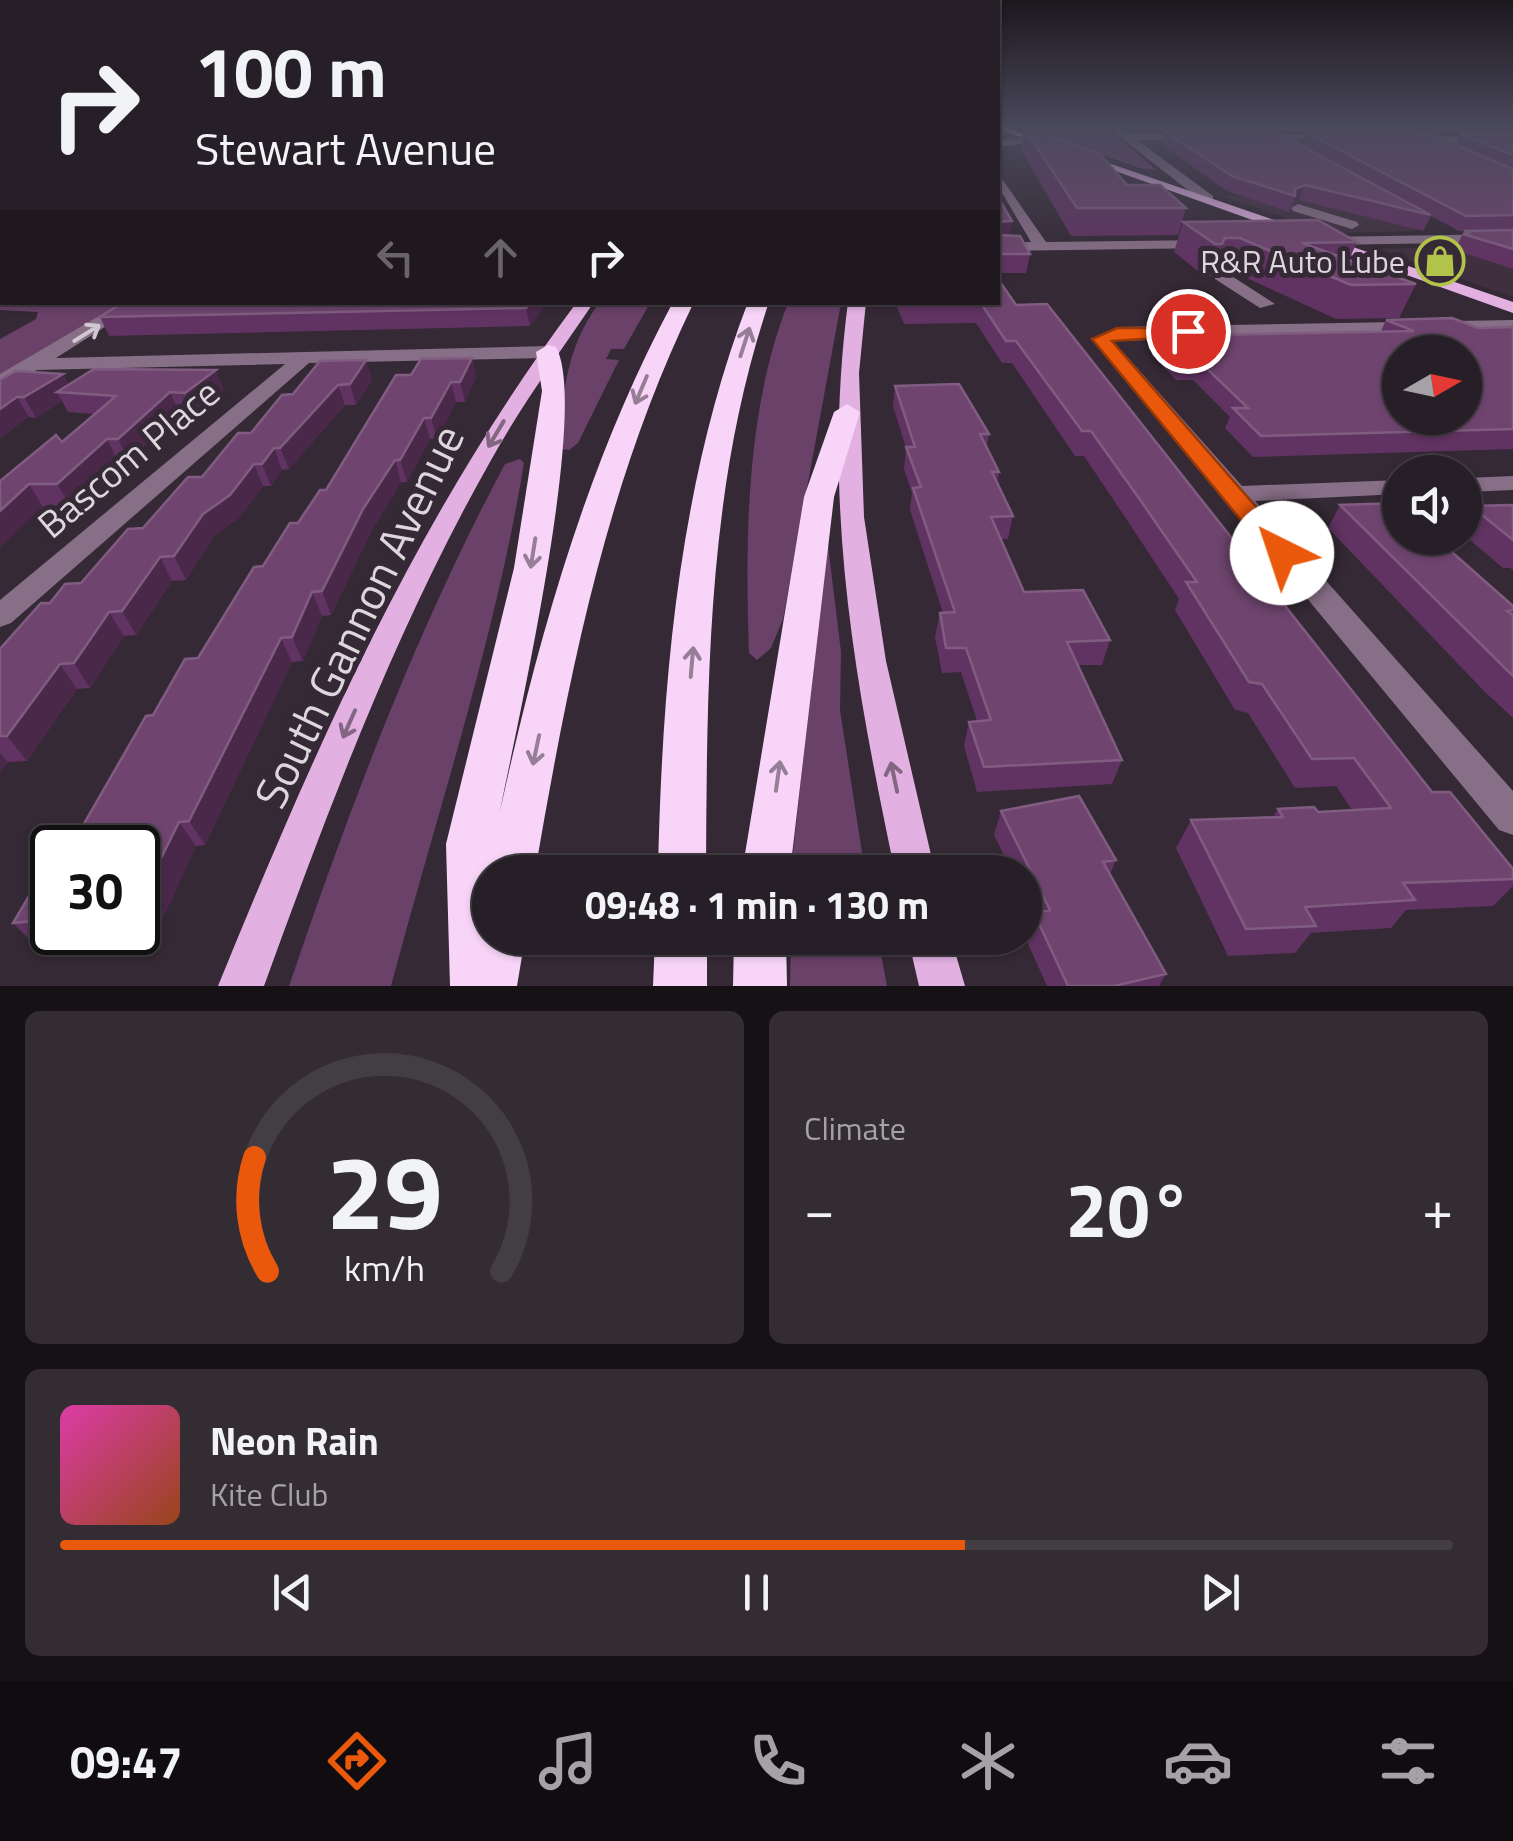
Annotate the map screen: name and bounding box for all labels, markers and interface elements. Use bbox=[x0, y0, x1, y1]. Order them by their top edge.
text: 100 m bbox=[195, 18, 387, 124]
icon: right bbox=[30, 40, 160, 170]
text: Stewart Avenue bbox=[195, 114, 496, 182]
icon: left bbox=[368, 230, 423, 285]
icon: ahead bbox=[473, 230, 528, 285]
icon: right bbox=[578, 230, 633, 285]
shop icon: R&R Auto Lube bbox=[1414, 235, 1466, 287]
place label: R&R Auto Lube bbox=[1200, 237, 1405, 285]
pin bbox=[1146, 289, 1231, 374]
icon: arrive bbox=[1161, 304, 1216, 359]
one-way arrow bbox=[72, 323, 101, 343]
one-way arrow bbox=[737, 326, 755, 358]
north arrow bbox=[1382, 335, 1482, 435]
map controls bbox=[1382, 335, 1482, 555]
street label: Bascom Place bbox=[24, 364, 232, 552]
one-way arrow bbox=[631, 374, 649, 405]
street label: South Gannon Avenue bbox=[236, 413, 480, 819]
one-way arrow bbox=[486, 419, 506, 448]
button: sound bbox=[1382, 455, 1482, 555]
position arrow bbox=[1230, 501, 1334, 605]
one-way arrow bbox=[524, 536, 542, 568]
one-way arrow bbox=[683, 646, 702, 678]
one-way arrow bbox=[339, 708, 357, 739]
one-way arrow bbox=[526, 733, 544, 765]
one-way arrow bbox=[769, 760, 787, 792]
one-way arrow bbox=[884, 762, 902, 794]
speed limit sign: 30 bbox=[30, 825, 160, 955]
text: 09:48 · 1 min · 130 m bbox=[585, 876, 929, 934]
text: Climate bbox=[804, 1104, 906, 1152]
text: 29 bbox=[326, 1111, 443, 1269]
text: 20° bbox=[1065, 1152, 1192, 1266]
text: − bbox=[804, 1167, 835, 1250]
text: + bbox=[1422, 1167, 1453, 1250]
text: km/h bbox=[344, 1240, 425, 1295]
text: Neon Rain bbox=[210, 1412, 379, 1470]
text: Kite Club bbox=[210, 1470, 328, 1518]
icon: previous bbox=[265, 1565, 320, 1620]
icon: pause bbox=[729, 1565, 784, 1620]
icon: next bbox=[1193, 1565, 1248, 1620]
icon: directions bbox=[322, 1726, 392, 1796]
icon: music bbox=[533, 1726, 603, 1796]
icon: phone bbox=[743, 1726, 813, 1796]
icon: climate bbox=[953, 1726, 1023, 1796]
icon: car bbox=[1163, 1726, 1233, 1796]
icon: filters bbox=[1373, 1726, 1443, 1796]
text: 09:47 bbox=[70, 1727, 182, 1795]

